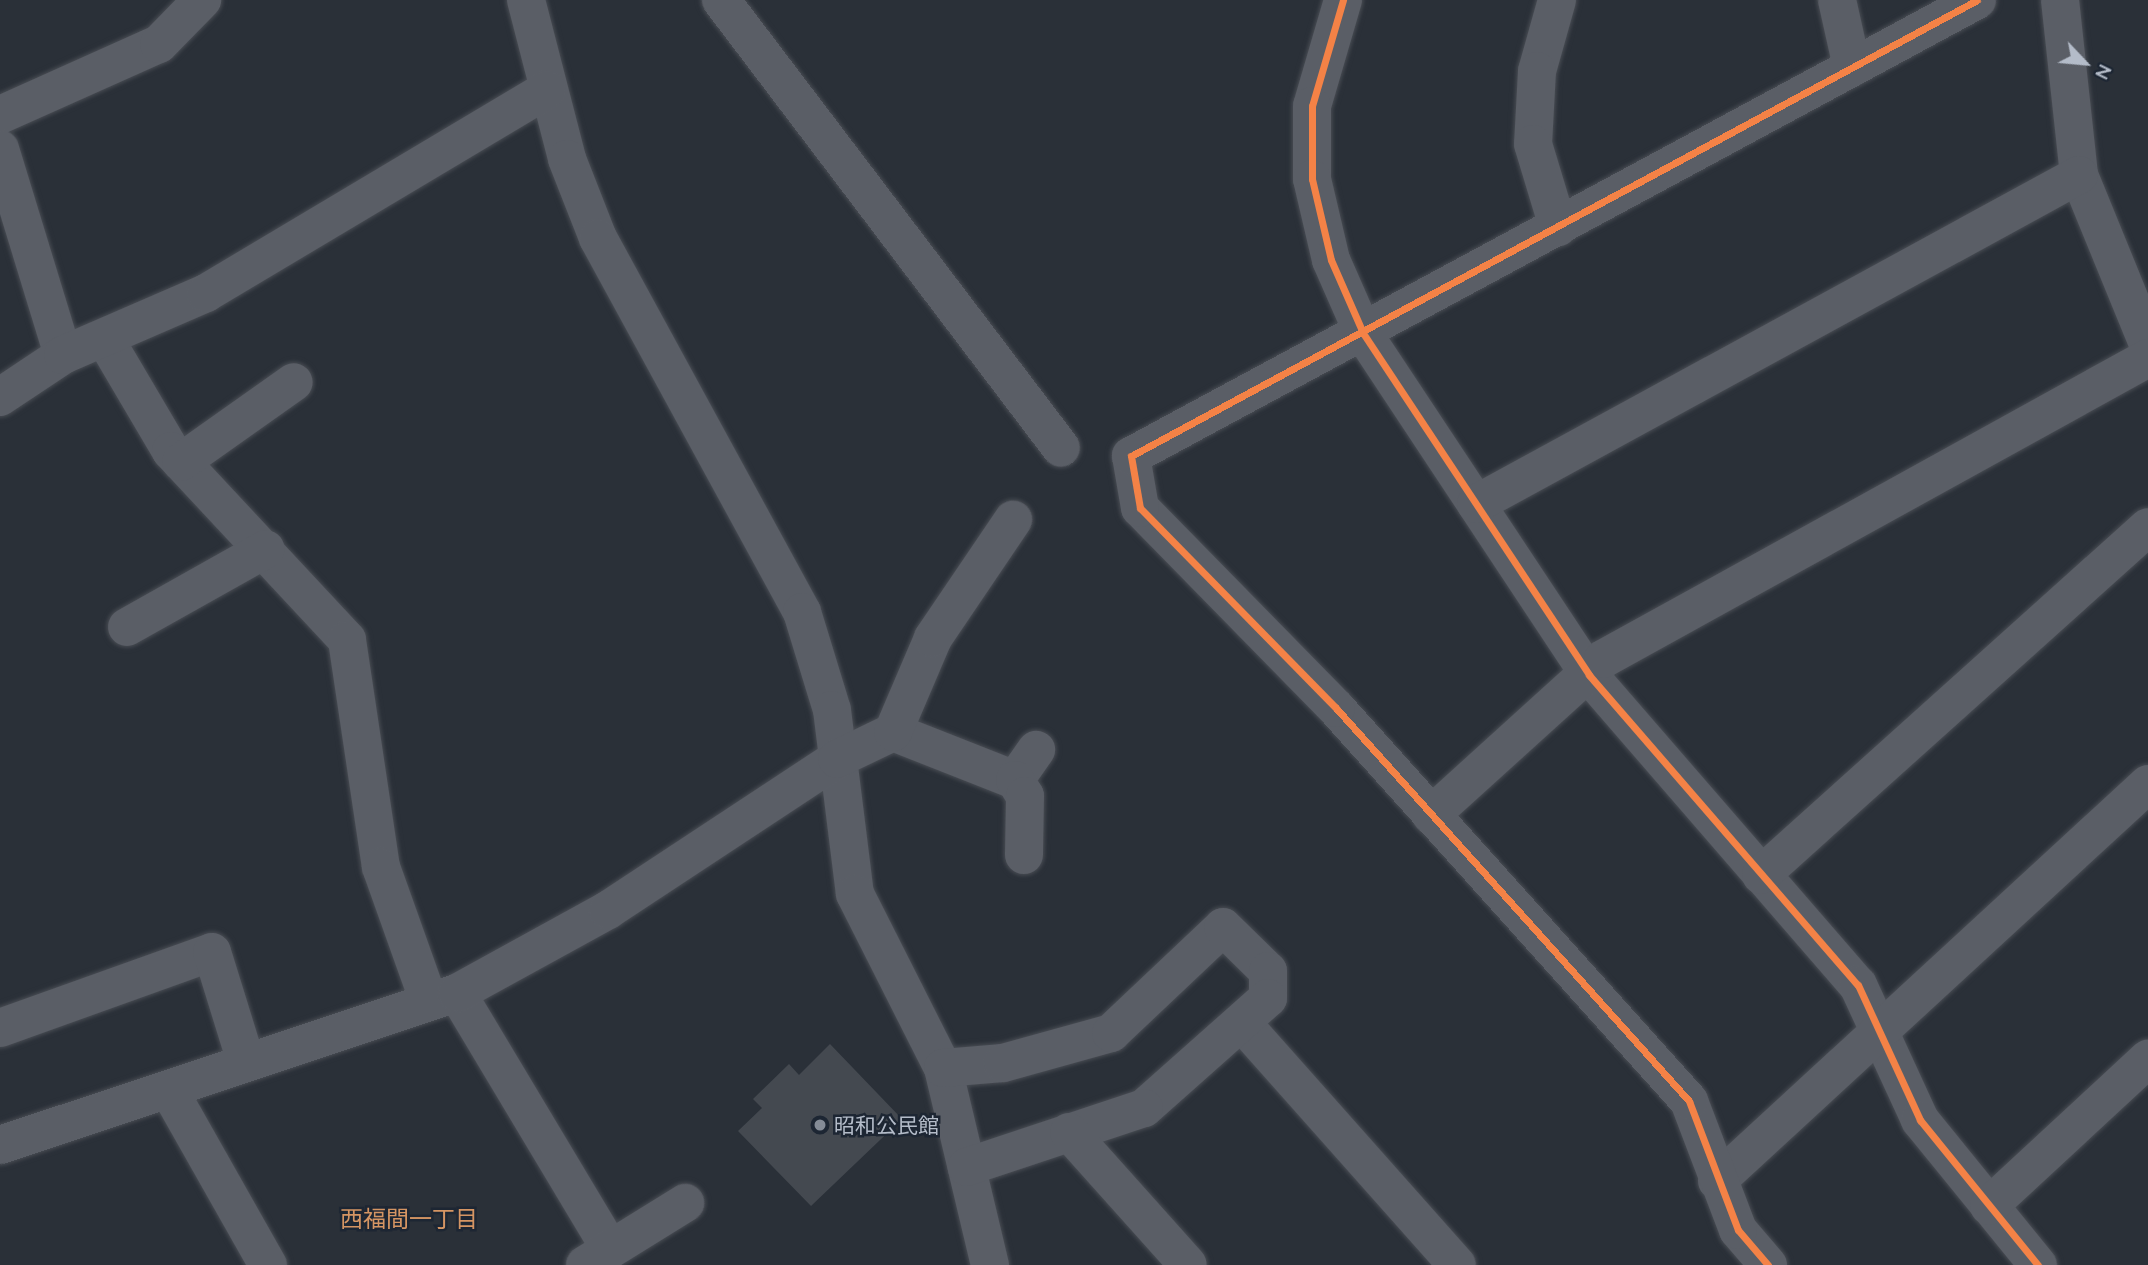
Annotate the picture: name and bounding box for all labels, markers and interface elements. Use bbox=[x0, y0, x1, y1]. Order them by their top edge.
north arrow bbox=[2050, 28, 2120, 98]
text: N bbox=[2090, 61, 2118, 84]
place label: 昭和公民館 bbox=[834, 1112, 939, 1138]
marker: 昭和公民館 bbox=[812, 1117, 828, 1133]
district label: 西福間一丁目 bbox=[340, 1205, 478, 1233]

